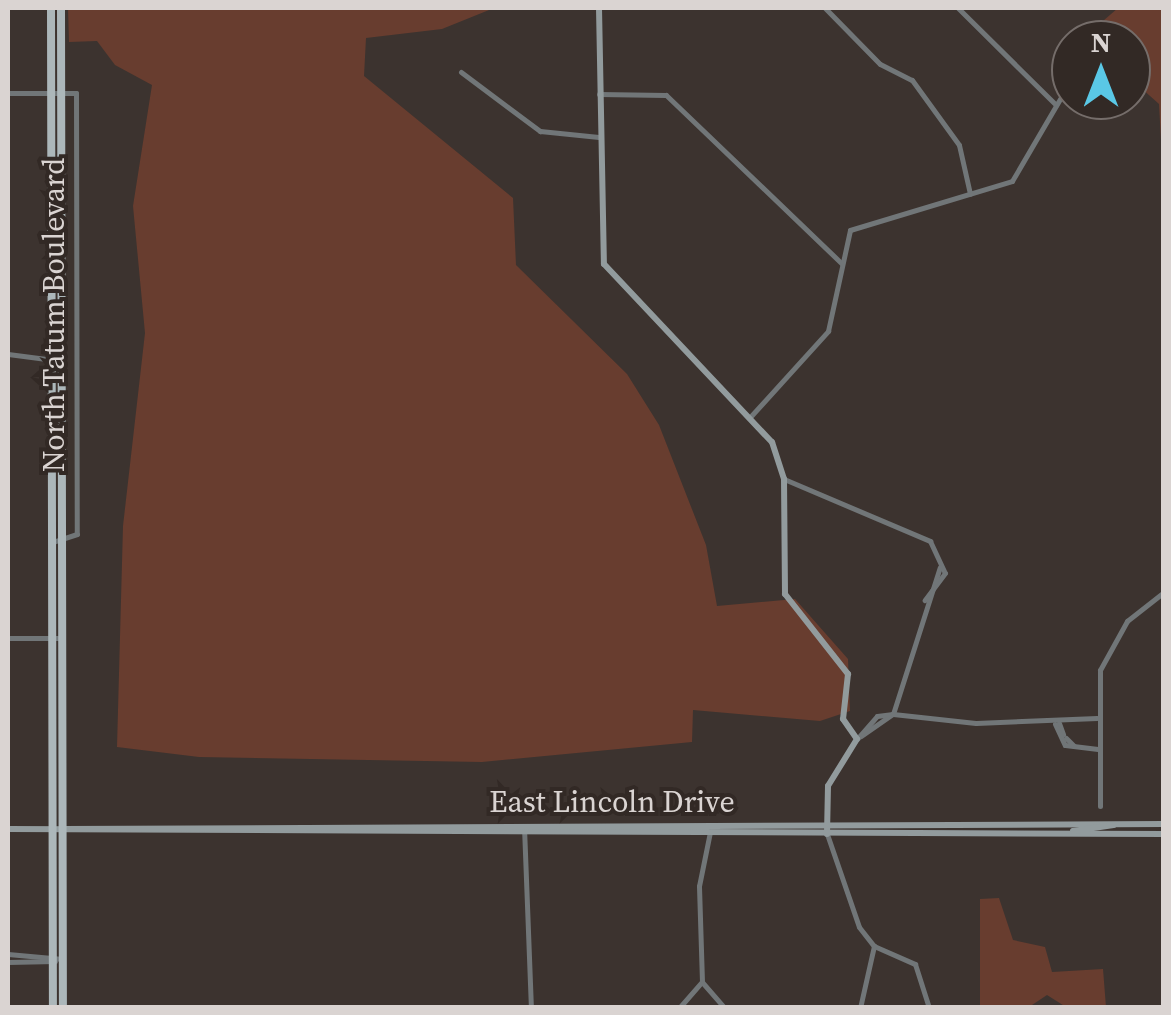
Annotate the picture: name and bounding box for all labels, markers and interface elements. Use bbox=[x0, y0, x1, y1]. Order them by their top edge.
north arrow bbox=[1051, 20, 1151, 120]
text: N bbox=[1091, 23, 1111, 61]
street label: North Tatum Boulevard bbox=[36, 157, 72, 473]
street label: East Lincoln Drive bbox=[489, 784, 735, 820]

